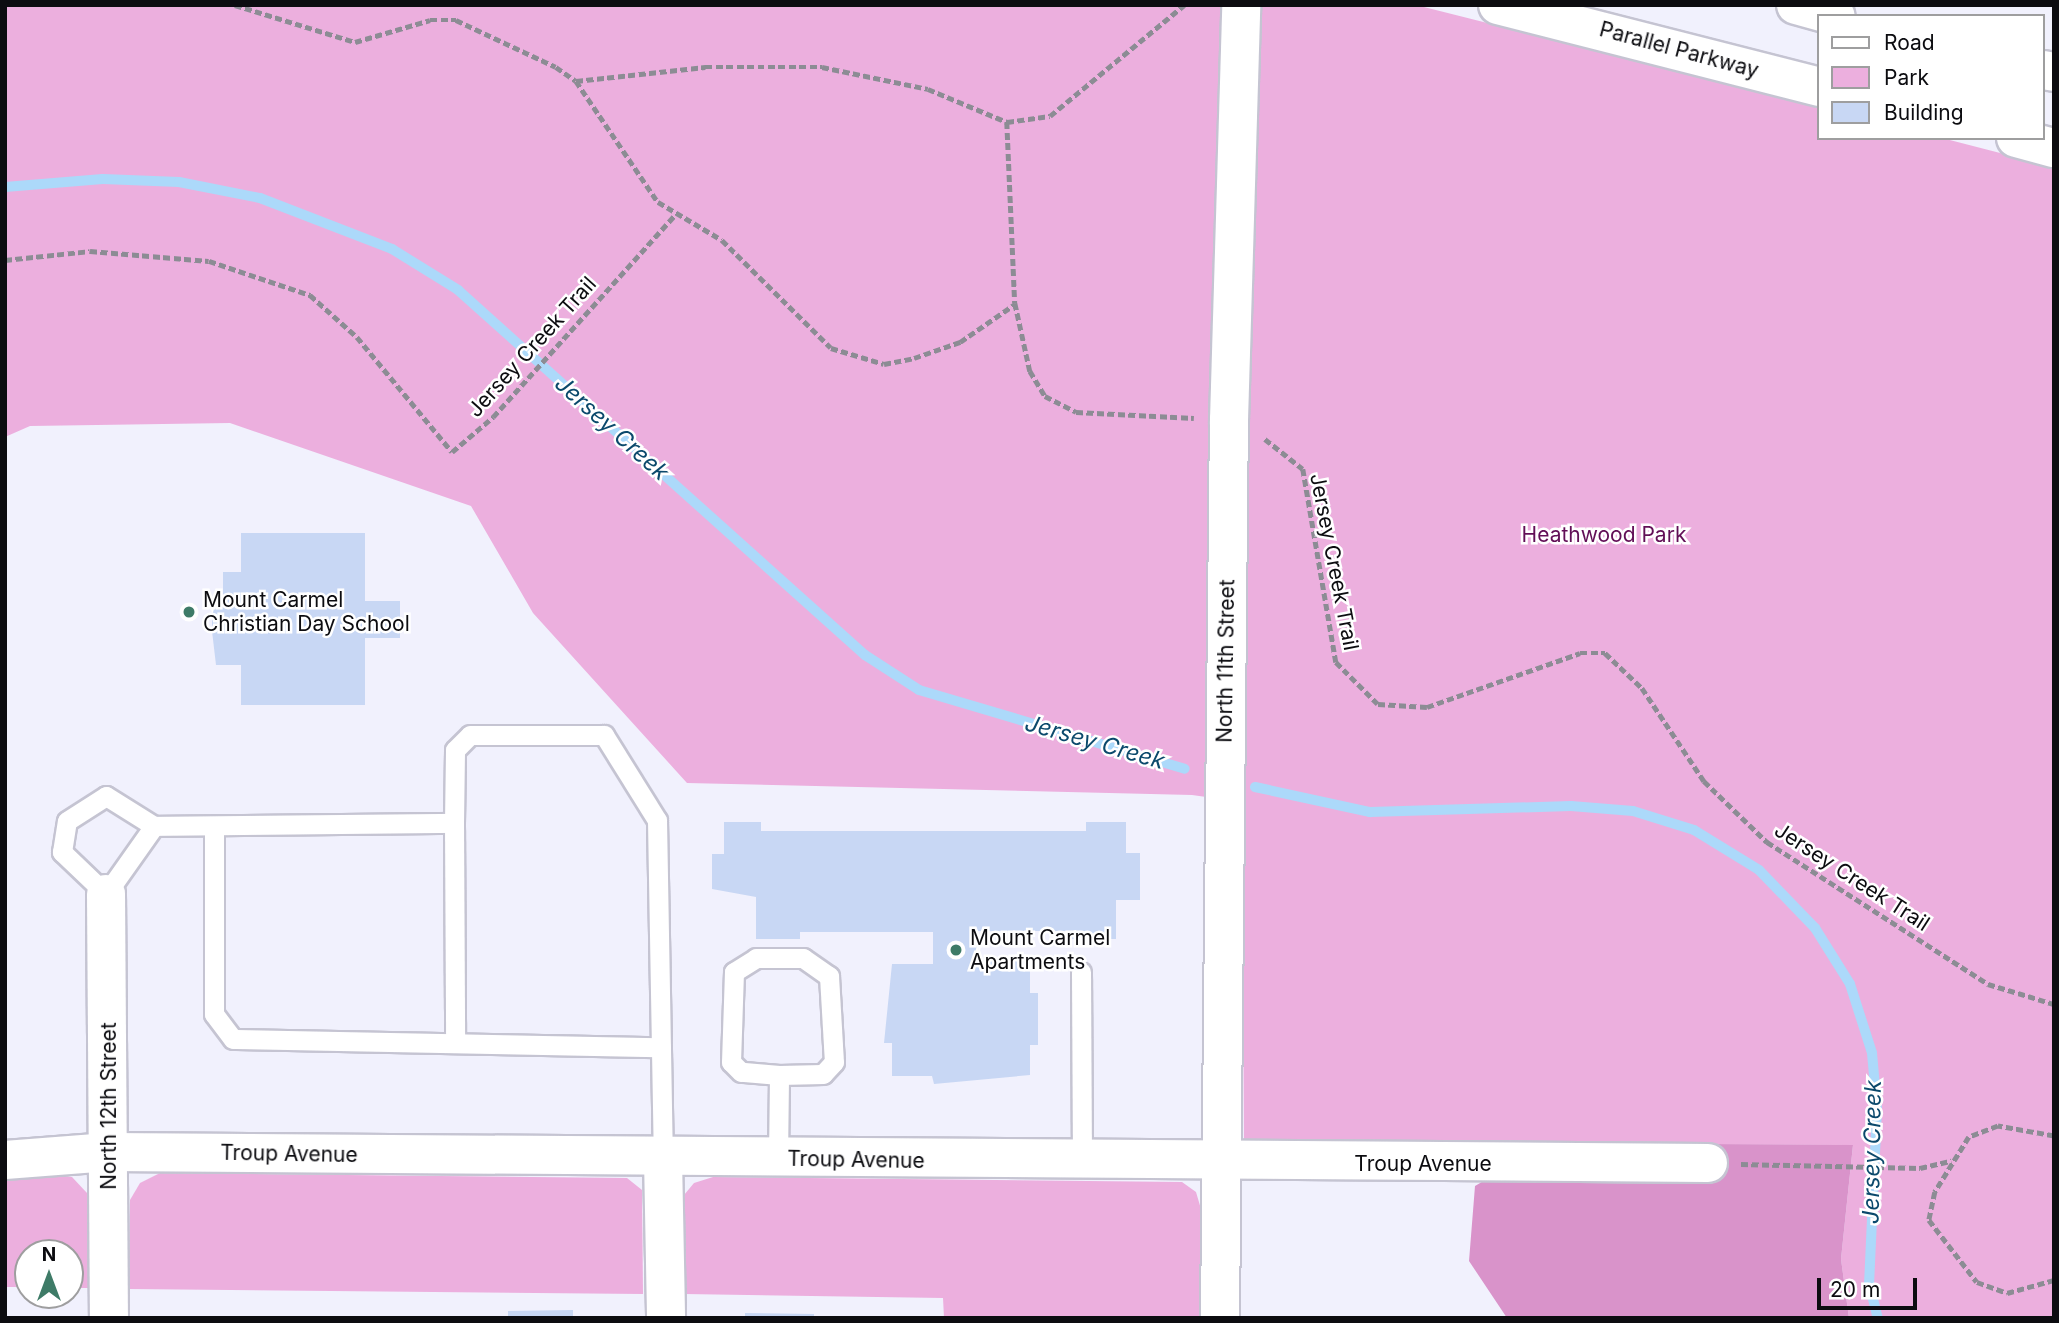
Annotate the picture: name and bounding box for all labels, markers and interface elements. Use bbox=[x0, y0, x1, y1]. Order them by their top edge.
legend bbox=[1818, 14, 2045, 140]
street label: Parallel Parkway bbox=[1597, 17, 1761, 83]
text: Road bbox=[1884, 30, 1935, 55]
text: Park bbox=[1884, 65, 1929, 90]
text: Building bbox=[1884, 100, 1964, 125]
street label: Jersey Creek Trail bbox=[462, 272, 602, 422]
water label: Jersey Creek bbox=[549, 370, 675, 486]
street label: Jersey Creek Trail bbox=[1304, 471, 1364, 653]
park label: Heathwood Park bbox=[1522, 522, 1686, 548]
street label: North 11th Street bbox=[1212, 579, 1240, 743]
place label: Mount Carmel Christian Day School bbox=[203, 587, 410, 637]
marker: Mount Carmel Christian Day School bbox=[181, 604, 197, 620]
water label: Jersey Creek bbox=[1022, 709, 1168, 775]
street label: Jersey Creek Trail bbox=[1770, 817, 1934, 937]
place label: Mount Carmel Apartments bbox=[970, 925, 1110, 975]
marker: Mount Carmel Apartments bbox=[948, 942, 964, 958]
street label: North 12th Street bbox=[96, 1022, 122, 1190]
water label: Jersey Creek bbox=[1857, 1080, 1887, 1224]
street label: Troup Avenue bbox=[220, 1140, 358, 1168]
street label: Troup Avenue bbox=[787, 1146, 925, 1174]
street label: Troup Avenue bbox=[1354, 1151, 1492, 1177]
north arrow bbox=[14, 1239, 84, 1309]
text: N bbox=[42, 1243, 56, 1266]
scale bar bbox=[1821, 1264, 1921, 1308]
text: 20 m bbox=[1830, 1277, 1880, 1302]

